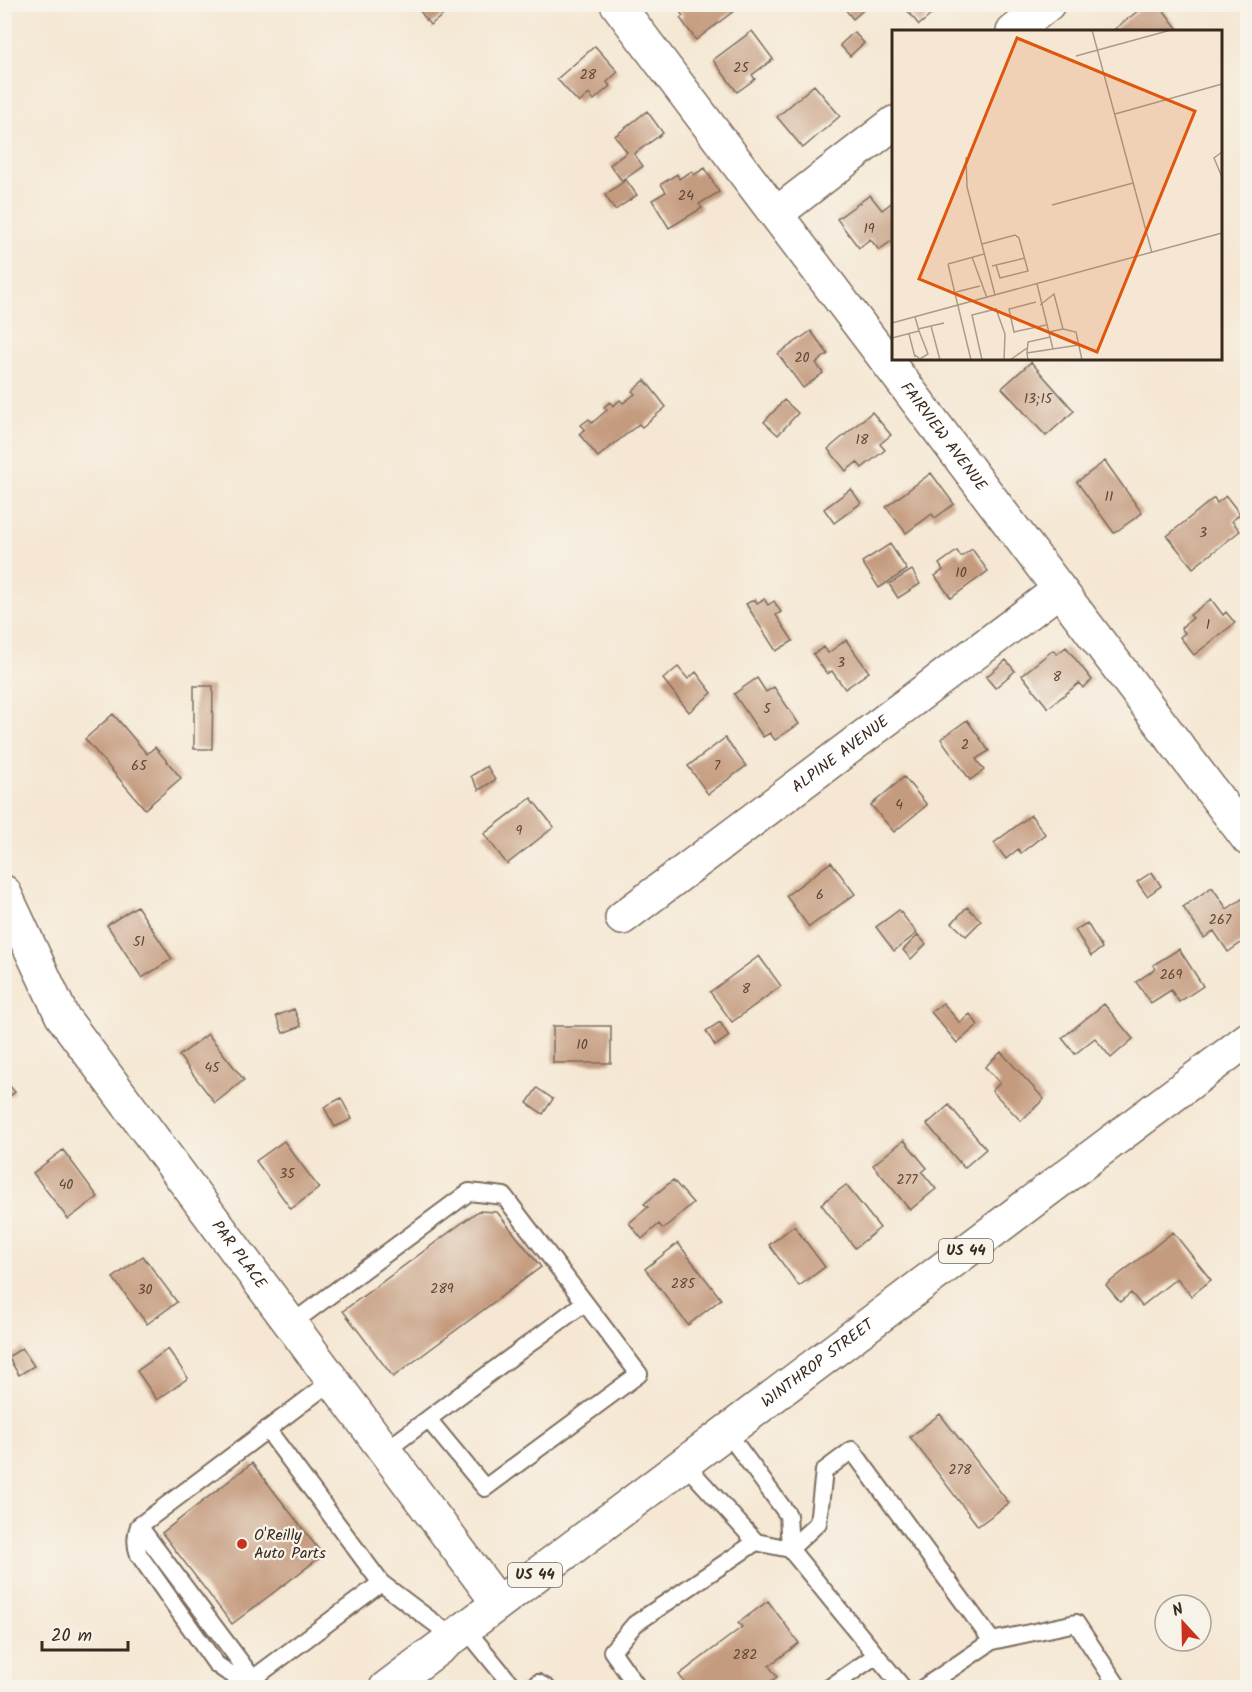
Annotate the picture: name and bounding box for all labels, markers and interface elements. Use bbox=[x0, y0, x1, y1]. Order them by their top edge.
inset map bbox=[892, 30, 1222, 360]
house number: 25 bbox=[733, 57, 750, 79]
house number: 28 bbox=[580, 64, 597, 86]
house number: 24 bbox=[678, 185, 694, 207]
house number: 19 bbox=[863, 218, 875, 240]
house number: 20 bbox=[794, 347, 810, 369]
street label: FAIRVIEW AVENUE bbox=[894, 376, 994, 497]
house number: 13;15 bbox=[1024, 388, 1054, 410]
house number: 18 bbox=[856, 429, 869, 451]
house number: 11 bbox=[1105, 486, 1113, 508]
house number: 3 bbox=[1199, 522, 1207, 544]
house number: 10 bbox=[955, 562, 967, 584]
house number: 1 bbox=[1206, 614, 1210, 636]
house number: 3 bbox=[837, 652, 845, 674]
house number: 8 bbox=[1053, 666, 1062, 688]
house number: 5 bbox=[763, 698, 772, 720]
street label: ALPINE AVENUE bbox=[786, 709, 895, 799]
house number: 2 bbox=[961, 734, 969, 756]
house number: 65 bbox=[131, 755, 148, 777]
house number: 7 bbox=[714, 755, 721, 777]
house number: 4 bbox=[895, 794, 903, 816]
house number: 9 bbox=[516, 820, 523, 842]
house number: 6 bbox=[816, 884, 824, 906]
house number: 267 bbox=[1209, 909, 1232, 931]
house number: 51 bbox=[133, 931, 145, 953]
house number: 269 bbox=[1160, 964, 1183, 986]
house number: 8 bbox=[742, 978, 751, 1000]
house number: 10 bbox=[576, 1034, 588, 1056]
house number: 45 bbox=[204, 1057, 221, 1079]
house number: 35 bbox=[279, 1163, 296, 1185]
house number: 277 bbox=[896, 1169, 918, 1191]
house number: 40 bbox=[59, 1174, 73, 1196]
street label: PAR PLACE bbox=[205, 1215, 274, 1295]
road number: US 44 bbox=[939, 1239, 993, 1263]
house number: 285 bbox=[671, 1273, 697, 1295]
house number: 289 bbox=[430, 1278, 454, 1300]
house number: 30 bbox=[138, 1279, 153, 1301]
street label: WINTHROP STREET bbox=[756, 1312, 880, 1414]
house number: 278 bbox=[948, 1459, 972, 1481]
place label: O'Reilly Auto Parts bbox=[254, 1523, 326, 1566]
marker: O'Reilly Auto Parts bbox=[235, 1537, 249, 1551]
road number: US 44 bbox=[508, 1563, 562, 1587]
north arrow bbox=[1153, 1593, 1213, 1653]
text: N bbox=[1169, 1597, 1187, 1624]
scale bar bbox=[42, 1614, 128, 1652]
text: 20 m bbox=[51, 1622, 92, 1651]
house number: 282 bbox=[733, 1644, 757, 1666]

